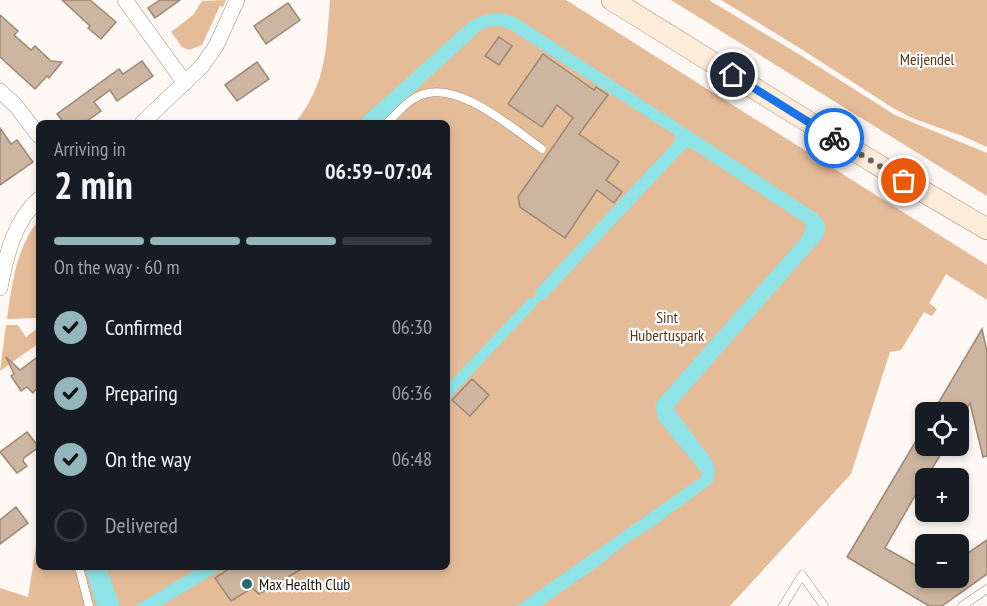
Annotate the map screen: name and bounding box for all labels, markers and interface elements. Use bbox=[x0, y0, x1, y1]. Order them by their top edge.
pin bbox=[707, 49, 758, 100]
park label: Meijendel bbox=[900, 49, 955, 69]
icon: home bbox=[716, 58, 749, 91]
courier bbox=[804, 108, 864, 168]
icon: bike bbox=[818, 122, 851, 155]
text: Arriving in bbox=[54, 136, 126, 162]
pin bbox=[878, 155, 929, 206]
text: 06:59–07:04 bbox=[325, 157, 432, 185]
text: 2 min bbox=[54, 159, 133, 210]
icon: bag bbox=[887, 164, 920, 197]
text: On the way · 60 m bbox=[54, 254, 180, 280]
park label: Sint Hubertuspark bbox=[630, 307, 705, 345]
icon: check bbox=[54, 311, 87, 344]
text: Confirmed bbox=[105, 313, 182, 341]
text: 06:30 bbox=[392, 314, 432, 340]
icon: check bbox=[54, 377, 87, 410]
text: Preparing bbox=[105, 379, 178, 407]
text: 06:36 bbox=[392, 380, 432, 406]
map controls bbox=[915, 402, 969, 588]
button: locate bbox=[915, 402, 969, 456]
icon: check bbox=[54, 443, 87, 476]
text: On the way bbox=[105, 445, 191, 473]
text: 06:48 bbox=[392, 446, 432, 472]
button: + bbox=[915, 468, 969, 522]
text: Delivered bbox=[105, 511, 178, 539]
button: − bbox=[915, 534, 969, 588]
place label: Max Health Club bbox=[259, 574, 350, 594]
marker: Max Health Club bbox=[240, 577, 254, 591]

